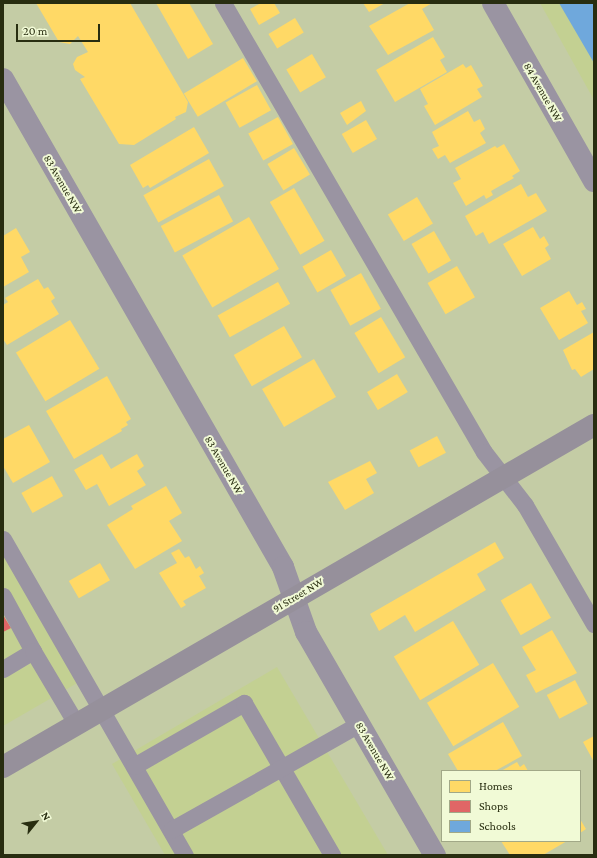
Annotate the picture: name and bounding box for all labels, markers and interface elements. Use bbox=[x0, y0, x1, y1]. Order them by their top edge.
scale bar bbox=[18, 16, 102, 42]
text: 20 m bbox=[23, 24, 47, 38]
street label: 84 Avenue NW bbox=[521, 60, 565, 124]
street label: 83 Avenue NW bbox=[41, 153, 85, 215]
street label: 83 Avenue NW bbox=[202, 434, 246, 496]
street label: 91 Street NW bbox=[270, 575, 326, 615]
street label: 83 Avenue NW bbox=[353, 720, 397, 782]
legend bbox=[441, 770, 581, 842]
text: Homes bbox=[479, 779, 512, 793]
text: Shops bbox=[479, 799, 508, 813]
north arrow bbox=[16, 802, 56, 842]
text: N bbox=[39, 810, 53, 822]
text: Schools bbox=[479, 819, 516, 833]

